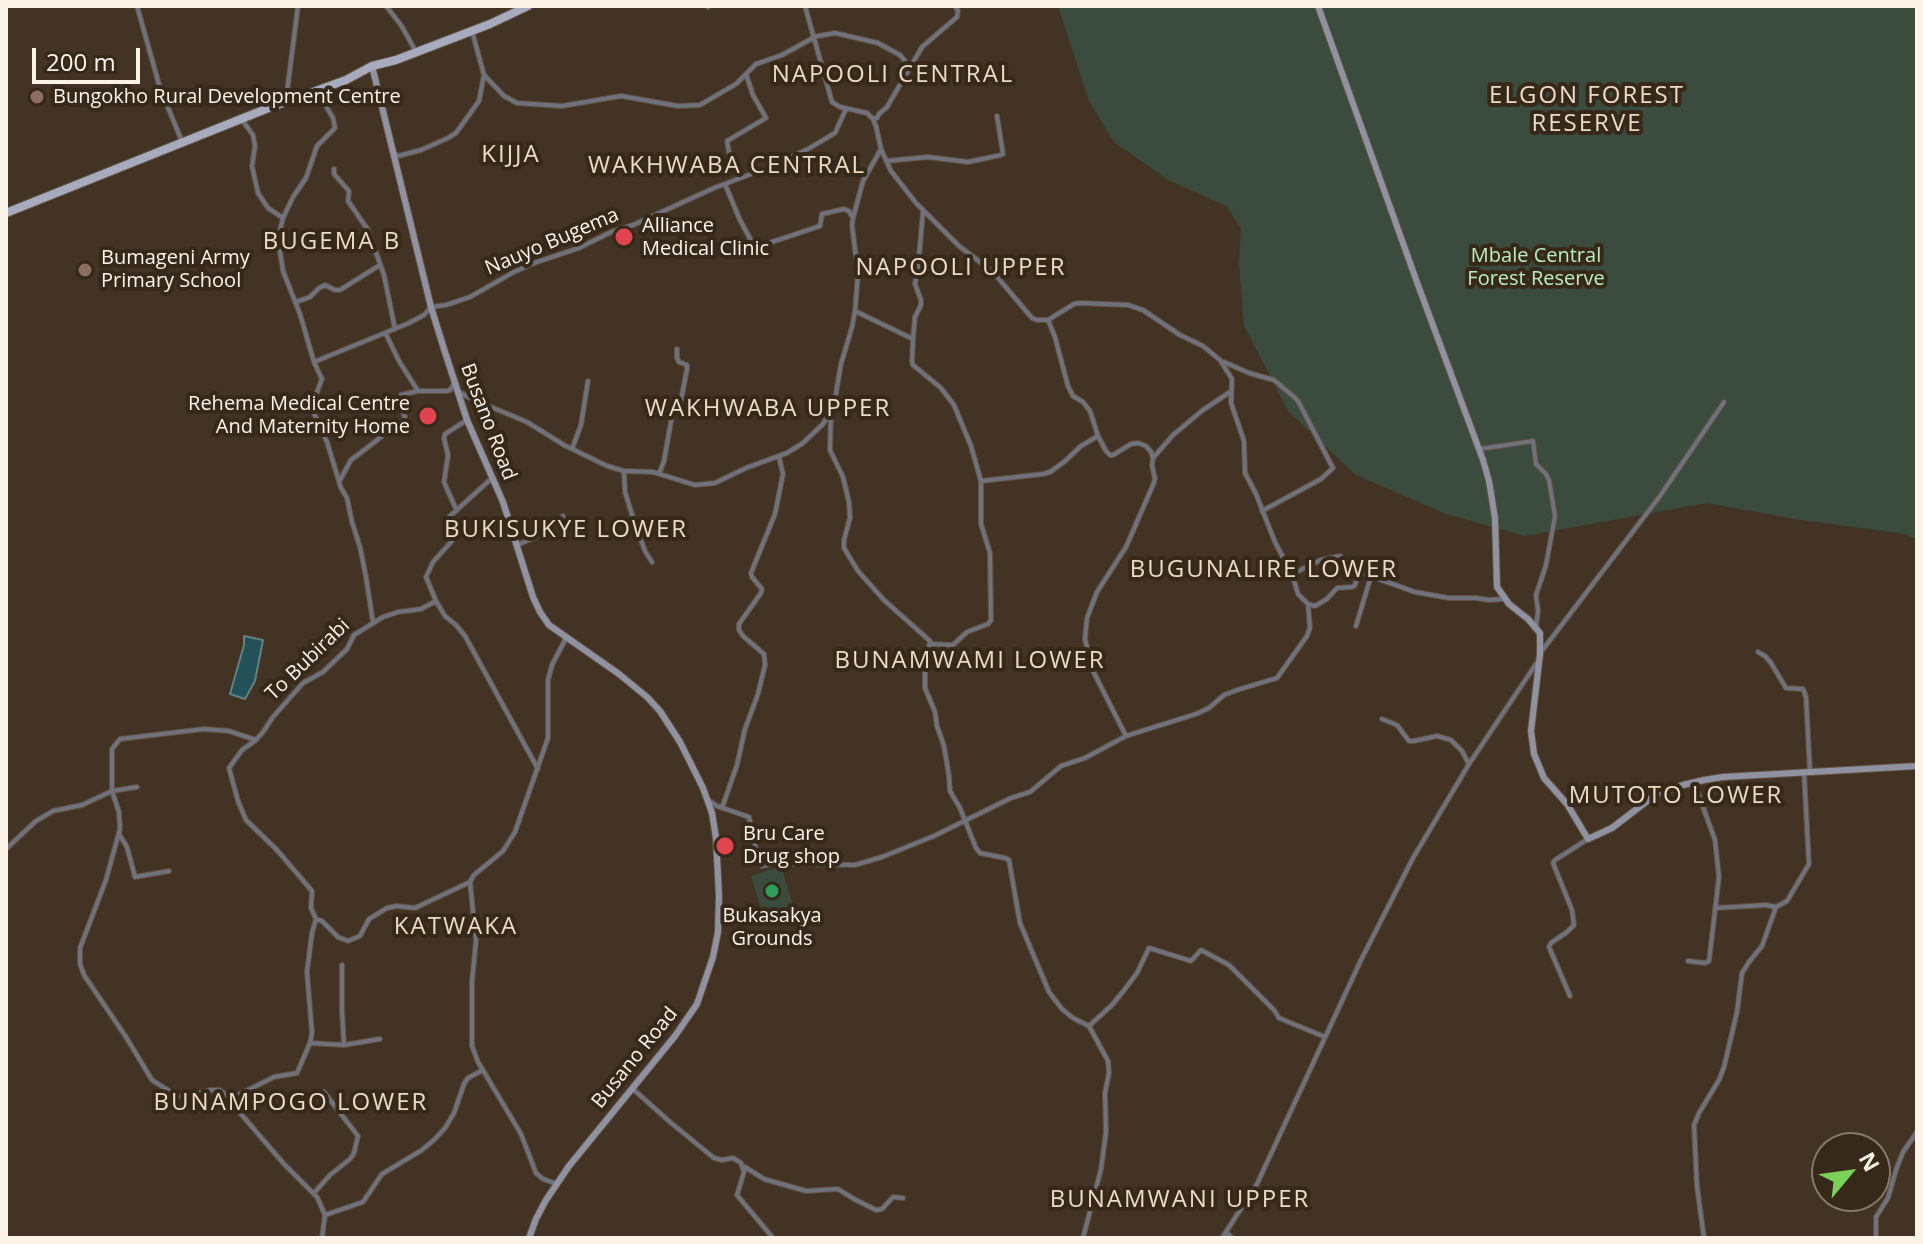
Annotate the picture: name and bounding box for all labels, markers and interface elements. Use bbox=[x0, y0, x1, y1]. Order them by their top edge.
scale bar bbox=[36, 32, 144, 82]
text: 200 m bbox=[46, 45, 116, 78]
district label: NAPOOLI CENTRAL bbox=[772, 61, 1014, 89]
district label: ELGON FOREST RESERVE bbox=[1489, 82, 1685, 138]
place label: Bungokho Rural Development Centre bbox=[53, 85, 401, 109]
marker: Bungokho Rural Development Centre bbox=[28, 88, 46, 106]
district label: KIJJA bbox=[481, 141, 541, 169]
district label: WAKHWABA CENTRAL bbox=[588, 152, 866, 180]
street label: Nauyo Bugema bbox=[482, 203, 622, 281]
place label: Alliance Medical Clinic bbox=[642, 214, 769, 261]
marker: Alliance Medical Clinic bbox=[613, 226, 635, 248]
district label: BUGEMA B bbox=[263, 228, 401, 256]
park label: Mbale Central Forest Reserve bbox=[1467, 244, 1605, 291]
place label: Bumageni Army Primary School bbox=[101, 246, 250, 293]
district label: NAPOOLI UPPER bbox=[855, 254, 1067, 282]
marker: Bumageni Army Primary School bbox=[76, 261, 94, 279]
street label: Busano Road bbox=[455, 360, 521, 484]
place label: Rehema Medical Centre And Maternity Home bbox=[188, 392, 410, 439]
district label: WAKHWABA UPPER bbox=[645, 395, 891, 423]
marker: Rehema Medical Centre And Maternity Home bbox=[417, 405, 439, 427]
district label: BUKISUKYE LOWER bbox=[444, 516, 688, 544]
district label: BUGUNALIRE LOWER bbox=[1130, 556, 1398, 584]
street label: To Bubirabi bbox=[261, 614, 355, 706]
district label: BUNAMWAMI LOWER bbox=[834, 647, 1106, 675]
district label: MUTOTO LOWER bbox=[1569, 782, 1783, 810]
place label: Bru Care Drug shop bbox=[743, 822, 840, 869]
marker: Bru Care Drug shop bbox=[714, 835, 736, 857]
marker: Bukasakya Grounds bbox=[763, 882, 781, 900]
place label: Bukasakya Grounds bbox=[722, 904, 822, 951]
district label: KATWAKA bbox=[394, 913, 518, 941]
street label: Busano Road bbox=[587, 1003, 683, 1113]
district label: BUNAMPOGO LOWER bbox=[154, 1089, 428, 1117]
north arrow bbox=[1811, 1132, 1891, 1212]
text: N bbox=[1853, 1146, 1888, 1176]
district label: BUNAMWANI UPPER bbox=[1050, 1186, 1310, 1214]

